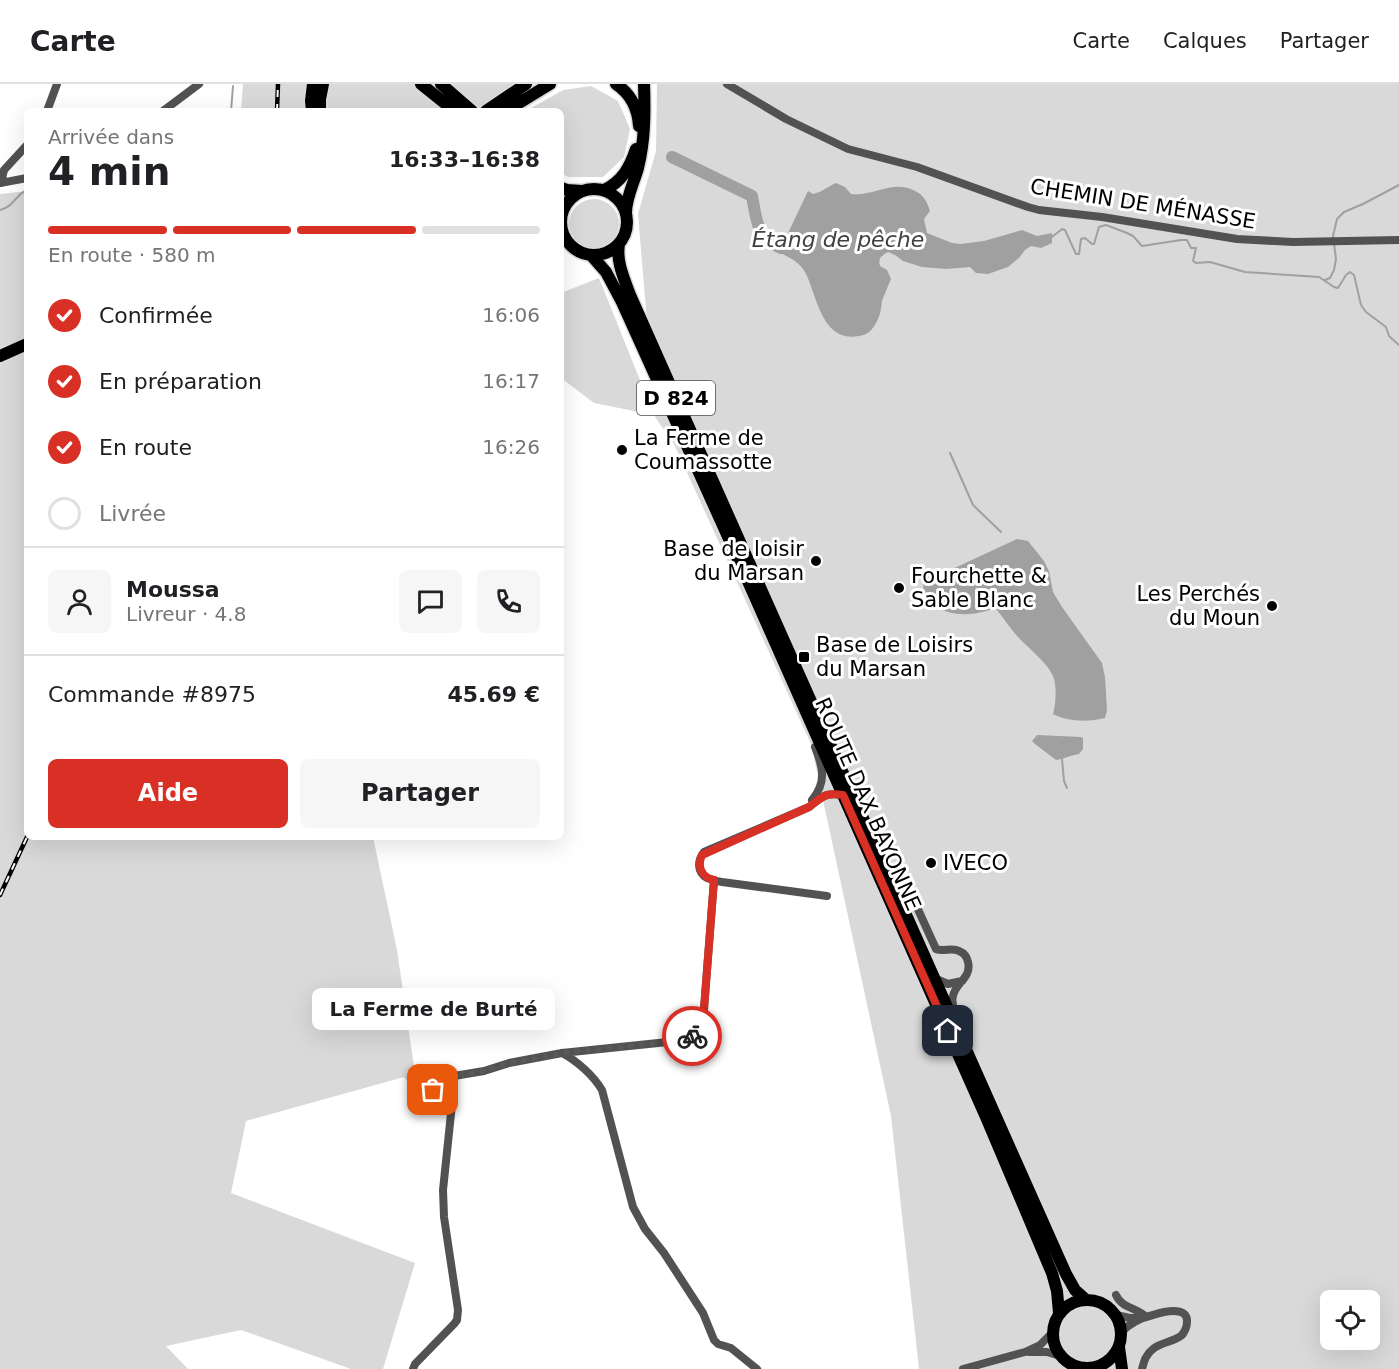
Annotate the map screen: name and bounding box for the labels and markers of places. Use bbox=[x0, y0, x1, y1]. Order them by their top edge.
place label: La Ferme de Coumassotte bbox=[634, 426, 772, 474]
marker: La Ferme de Coumassotte bbox=[615, 443, 629, 457]
place label: Base de loisir du Marsan bbox=[663, 537, 804, 585]
marker: Base de loisir du Marsan bbox=[809, 554, 823, 568]
place label: Fourchette & Sable Blanc bbox=[911, 564, 1047, 612]
marker: Fourchette & Sable Blanc bbox=[892, 581, 906, 595]
place label: Les Perchés du Moun bbox=[1136, 582, 1260, 630]
marker: Les Perchés du Moun bbox=[1265, 599, 1279, 613]
place label: Base de Loisirs du Marsan bbox=[816, 633, 973, 681]
marker: Base de Loisirs du Marsan bbox=[797, 650, 811, 664]
place label: IVECO bbox=[943, 851, 1008, 875]
marker: IVECO bbox=[924, 856, 938, 870]
callout: La Ferme de Burté bbox=[312, 988, 554, 1030]
pin bbox=[922, 1005, 973, 1056]
pin bbox=[407, 1064, 458, 1115]

